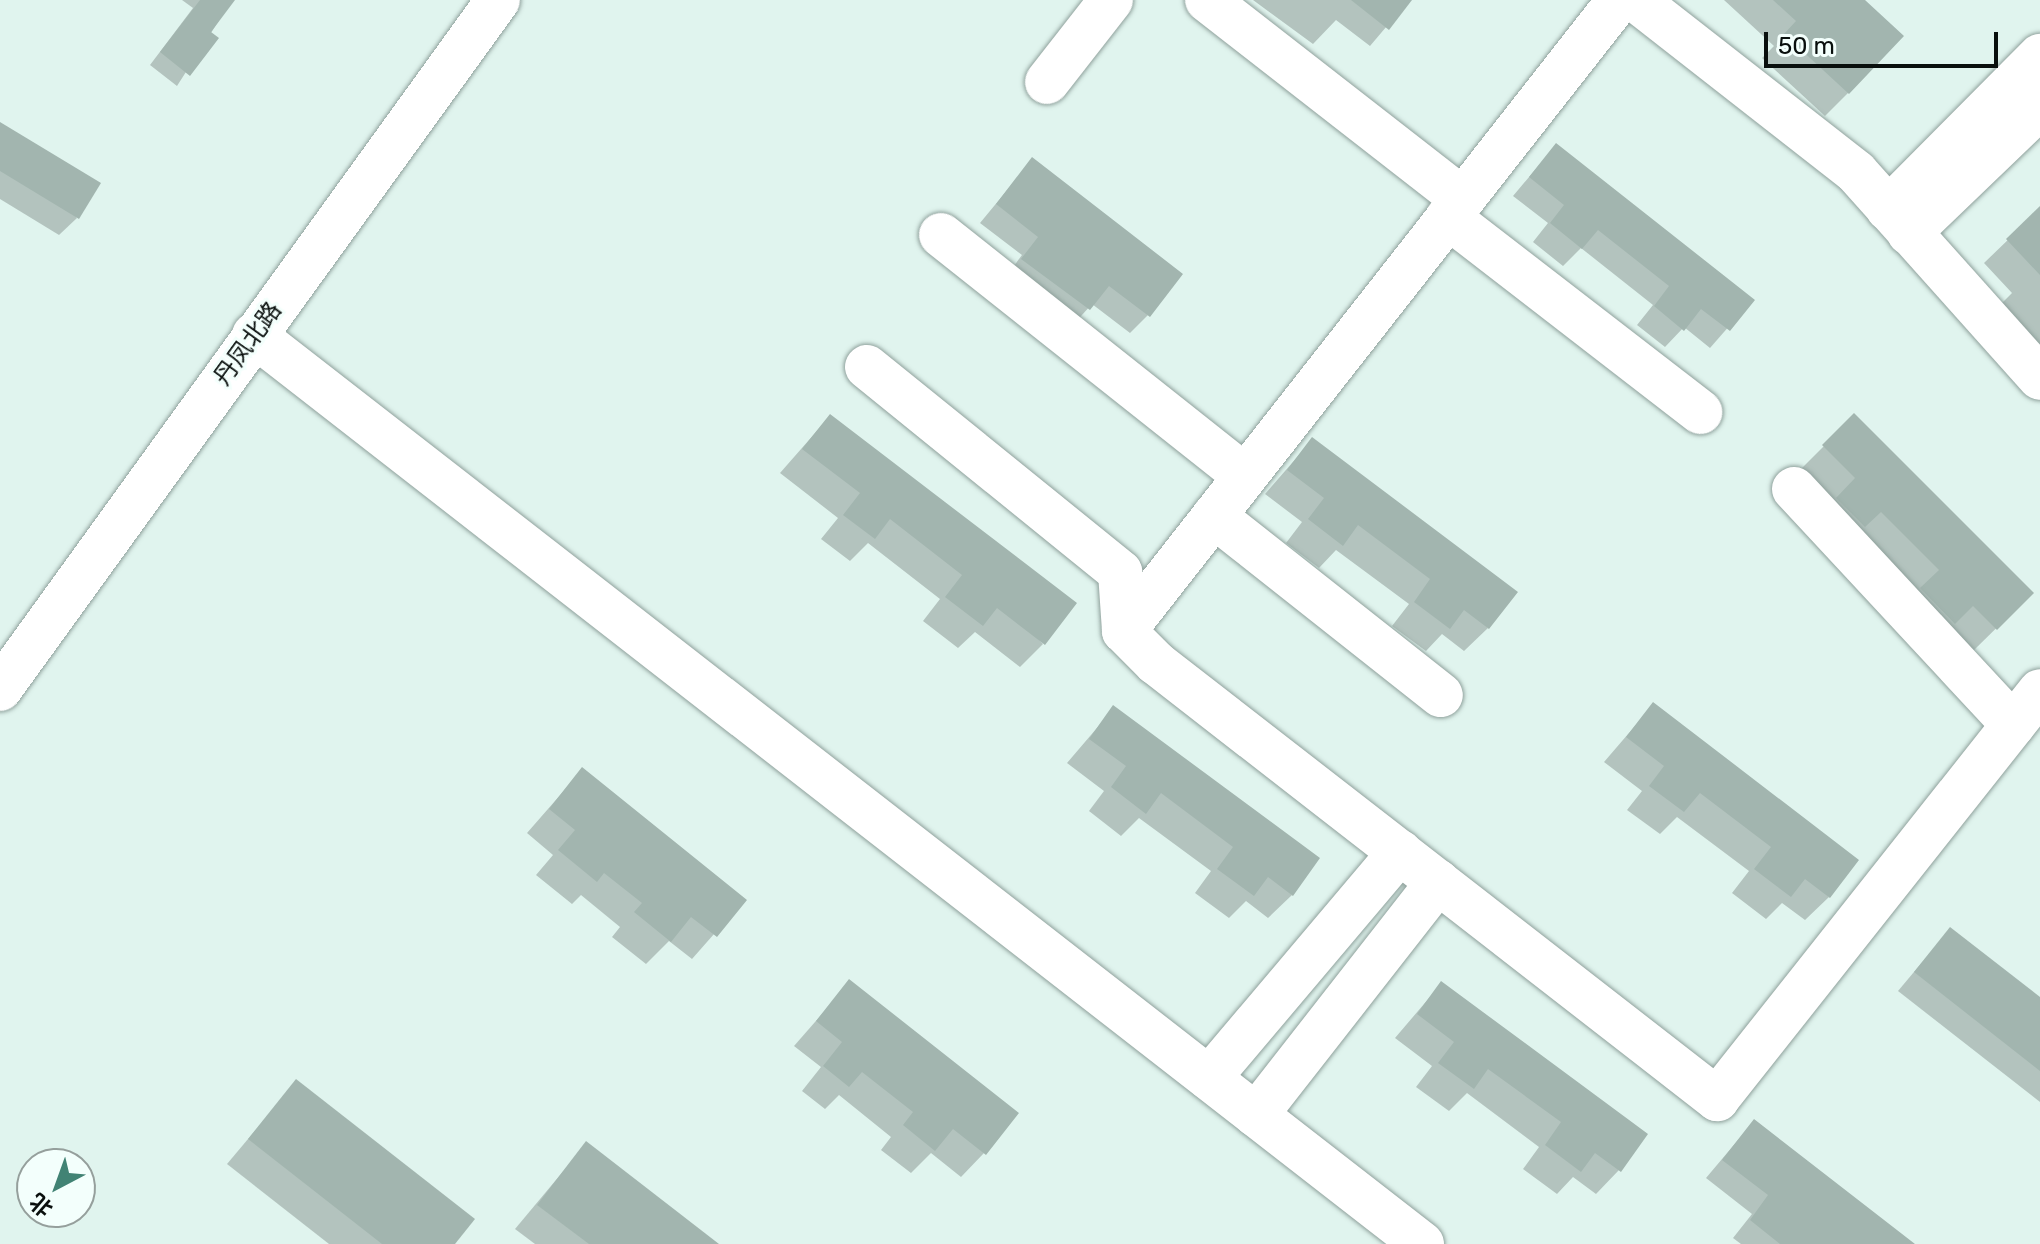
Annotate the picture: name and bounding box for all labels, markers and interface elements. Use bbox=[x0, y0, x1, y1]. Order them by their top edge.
scale bar bbox=[1768, 16, 2002, 66]
text: 50 m bbox=[1778, 32, 1835, 60]
street label: 丹凤北路 bbox=[208, 297, 288, 391]
north arrow bbox=[16, 1148, 96, 1228]
text: 北 bbox=[24, 1188, 58, 1222]

